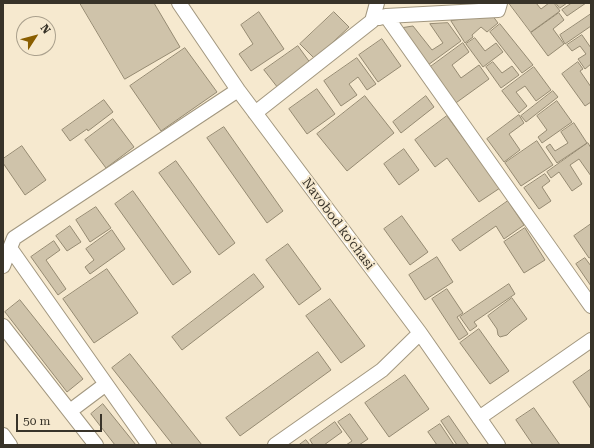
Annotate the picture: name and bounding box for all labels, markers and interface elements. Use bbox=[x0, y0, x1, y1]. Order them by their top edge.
north arrow bbox=[16, 16, 56, 56]
text: N bbox=[38, 22, 53, 36]
street label: Navobod ko'chasi bbox=[298, 175, 378, 273]
scale bar bbox=[18, 406, 104, 432]
text: 50 m bbox=[23, 414, 50, 428]

